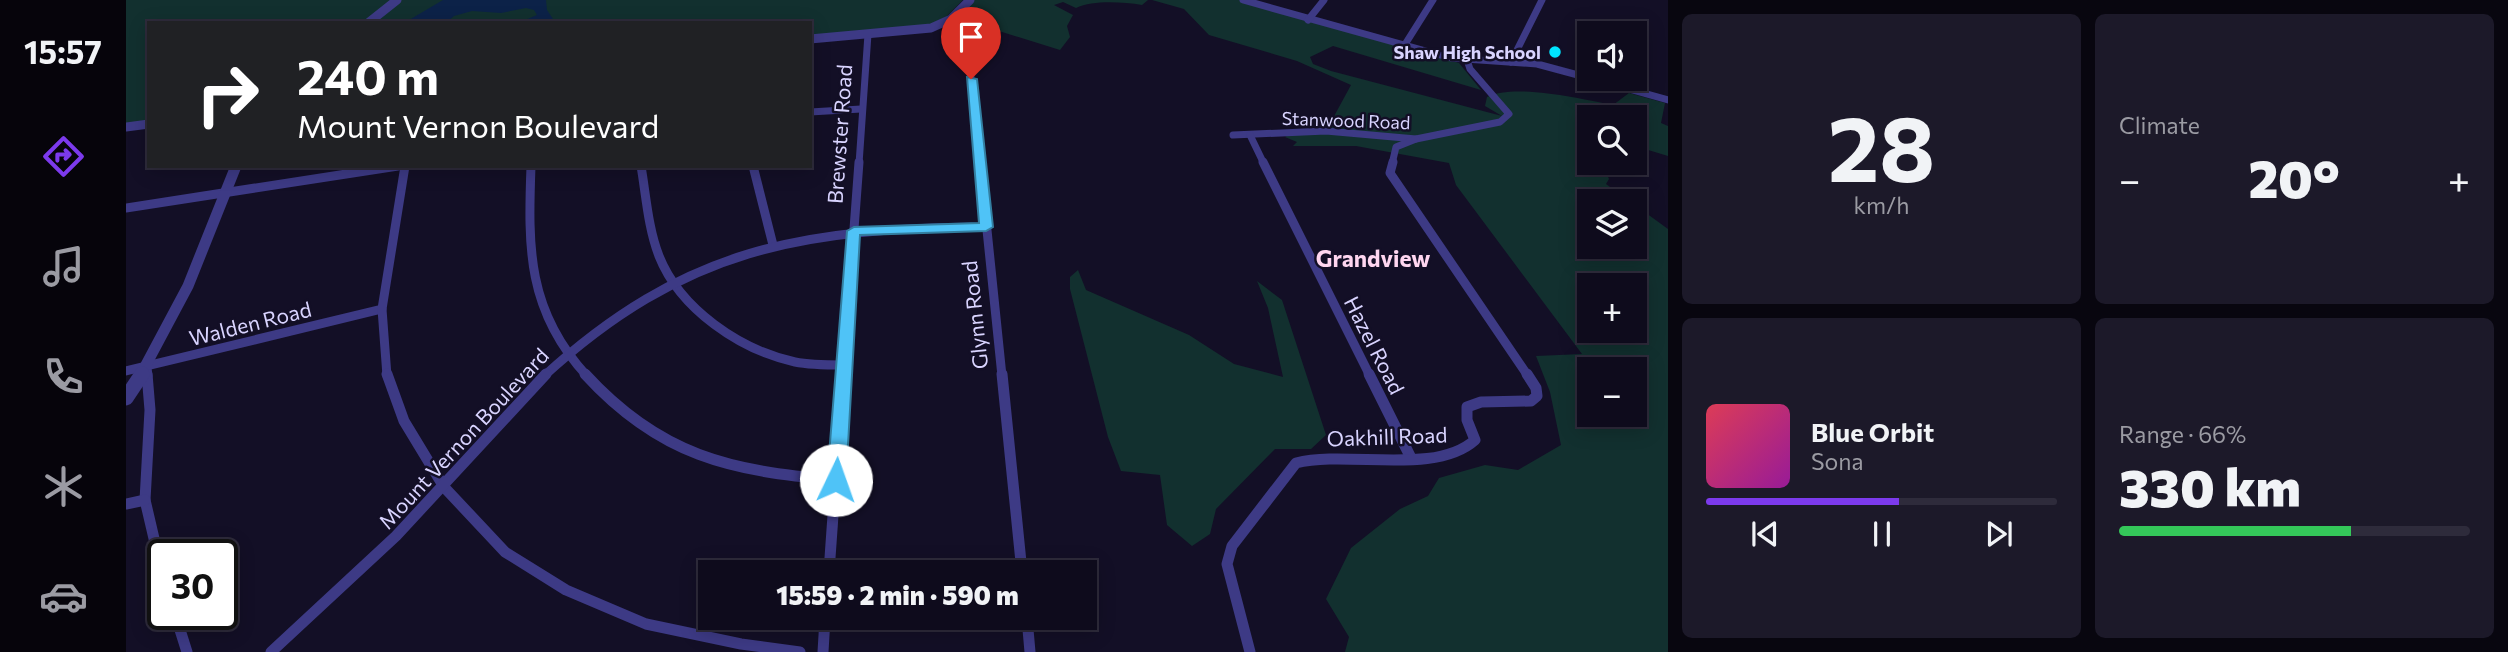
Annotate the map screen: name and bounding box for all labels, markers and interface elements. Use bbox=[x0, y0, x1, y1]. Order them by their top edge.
pin bbox=[941, 7, 1001, 79]
icon: arrive bbox=[952, 18, 990, 56]
map controls bbox=[1577, 21, 1647, 427]
button: sound bbox=[1577, 21, 1647, 91]
text: 15:57 bbox=[24, 31, 102, 71]
place label: Shaw High School bbox=[1394, 41, 1541, 63]
marker: Shaw High School bbox=[1547, 44, 1563, 60]
text: 240 m bbox=[297, 45, 439, 105]
icon: right bbox=[182, 49, 273, 140]
street label: Brewster Road bbox=[822, 63, 856, 205]
text: 28 bbox=[1828, 89, 1935, 201]
text: Mount Vernon Boulevard bbox=[297, 105, 659, 145]
button: search bbox=[1577, 105, 1647, 175]
street label: Stanwood Road bbox=[1281, 107, 1411, 133]
text: Climate bbox=[2119, 111, 2200, 139]
icon: directions bbox=[39, 132, 88, 181]
text: 20° bbox=[2248, 145, 2340, 209]
text: − bbox=[2119, 155, 2141, 202]
text: + bbox=[2448, 155, 2470, 202]
button: layers bbox=[1577, 189, 1647, 259]
text: km/h bbox=[1854, 191, 1909, 219]
icon: music bbox=[39, 242, 88, 291]
district label: Grandview bbox=[1316, 244, 1430, 272]
street label: Glynn Road bbox=[956, 260, 992, 370]
button: + bbox=[1577, 273, 1647, 343]
street label: Hazel Road bbox=[1340, 292, 1410, 398]
street label: Walden Road bbox=[186, 296, 314, 350]
street label: Mount Vernon Boulevard bbox=[373, 343, 553, 533]
icon: phone bbox=[39, 352, 88, 401]
button: − bbox=[1577, 357, 1647, 427]
text: Blue Orbit bbox=[1811, 416, 1934, 447]
text: Range · 66% bbox=[2119, 420, 2246, 448]
street label: Oakhill Road bbox=[1326, 421, 1448, 451]
position arrow bbox=[799, 443, 873, 517]
text: Sona bbox=[1811, 447, 1863, 475]
text: 330 km bbox=[2119, 454, 2301, 518]
icon: climate bbox=[39, 462, 88, 511]
icon: previous bbox=[1746, 515, 1784, 553]
icon: pause bbox=[1863, 515, 1901, 553]
icon: next bbox=[1980, 515, 2018, 553]
speed limit sign: 30 bbox=[147, 539, 238, 630]
icon: car bbox=[39, 572, 88, 621]
text: 15:59 · 2 min · 590 m bbox=[776, 579, 1019, 610]

